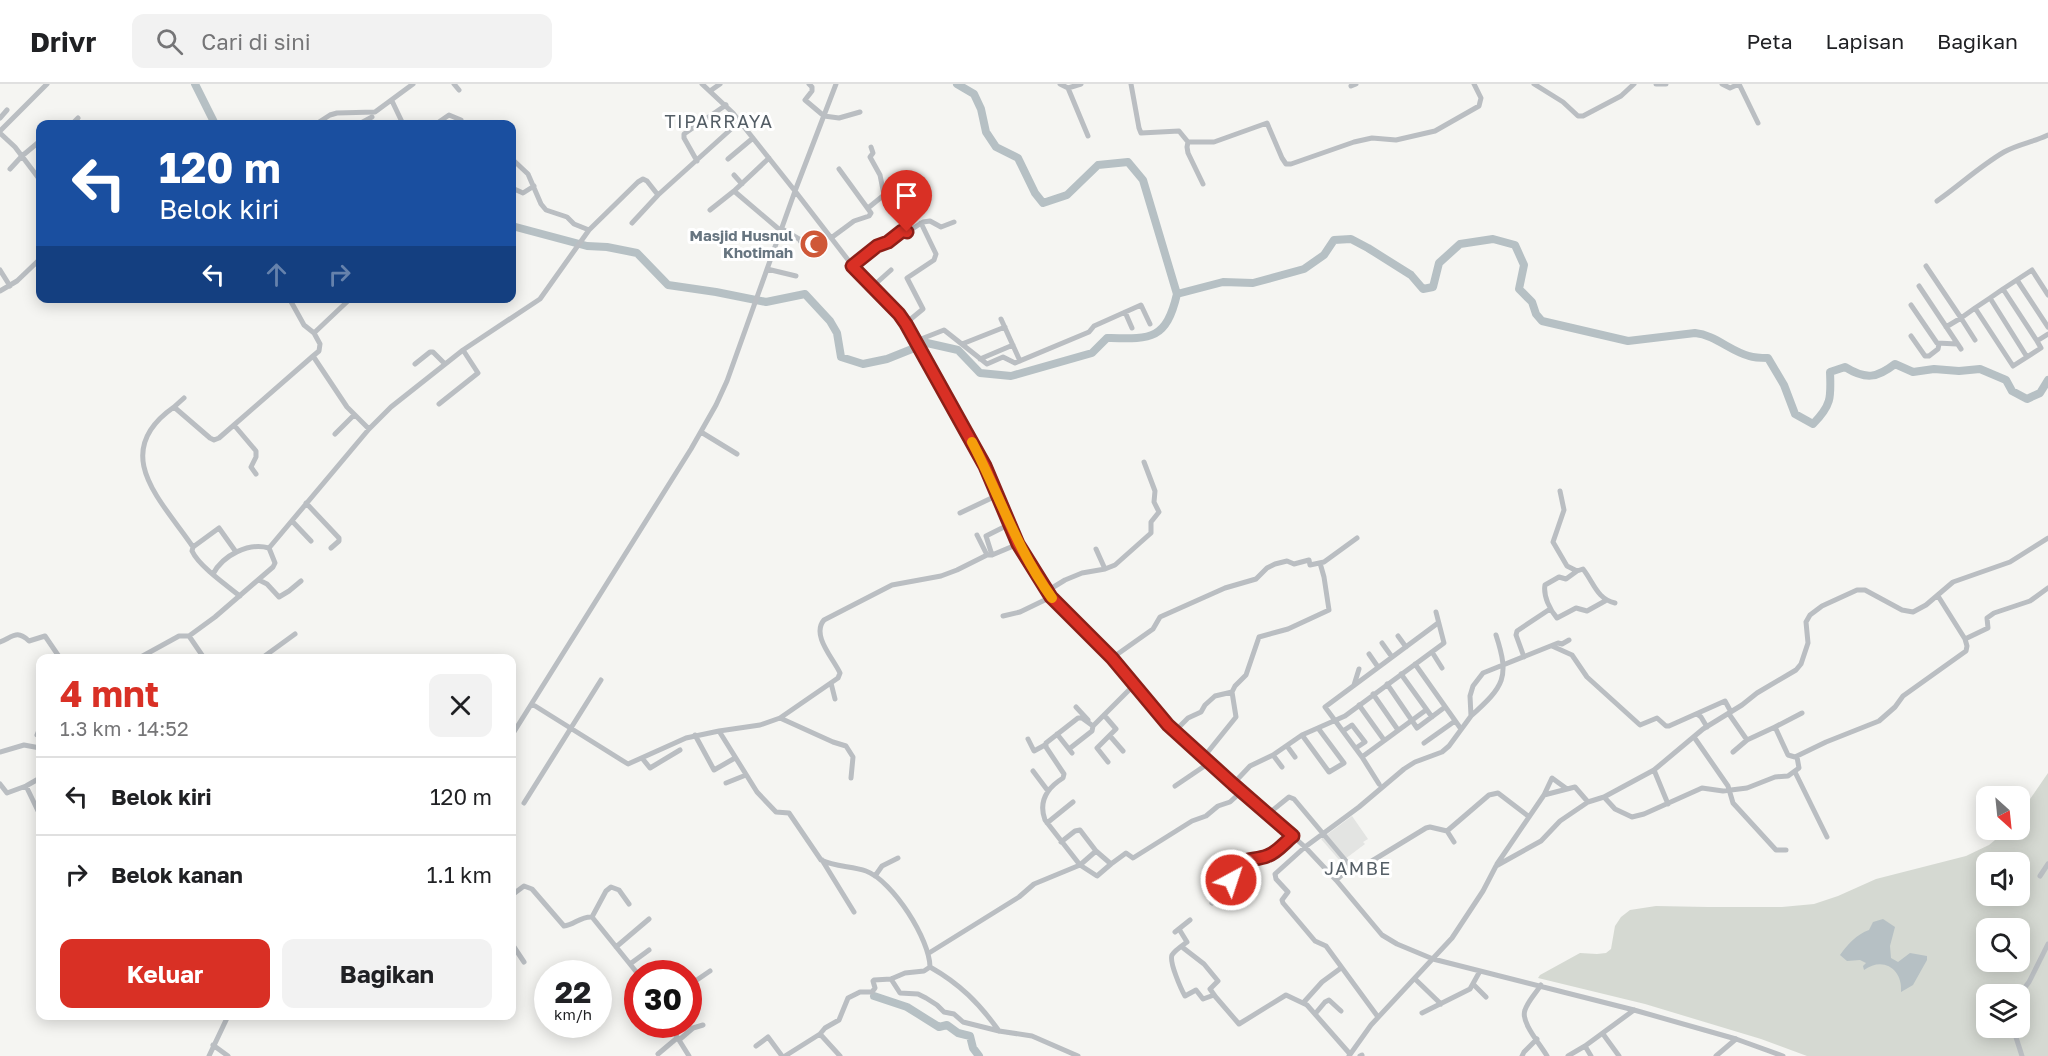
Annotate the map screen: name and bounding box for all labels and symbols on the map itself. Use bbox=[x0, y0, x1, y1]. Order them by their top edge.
district label: TIPARRAYA bbox=[664, 110, 774, 132]
pin bbox=[881, 170, 932, 232]
place label: Masjid Husnul Khotimah bbox=[690, 226, 793, 261]
mosque icon: Masjid Husnul Khotimah bbox=[798, 228, 830, 260]
north arrow bbox=[1976, 786, 2030, 840]
position arrow bbox=[1199, 848, 1263, 912]
district label: JAMBE bbox=[1324, 857, 1392, 879]
speed limit sign: 30 bbox=[624, 960, 702, 1038]

